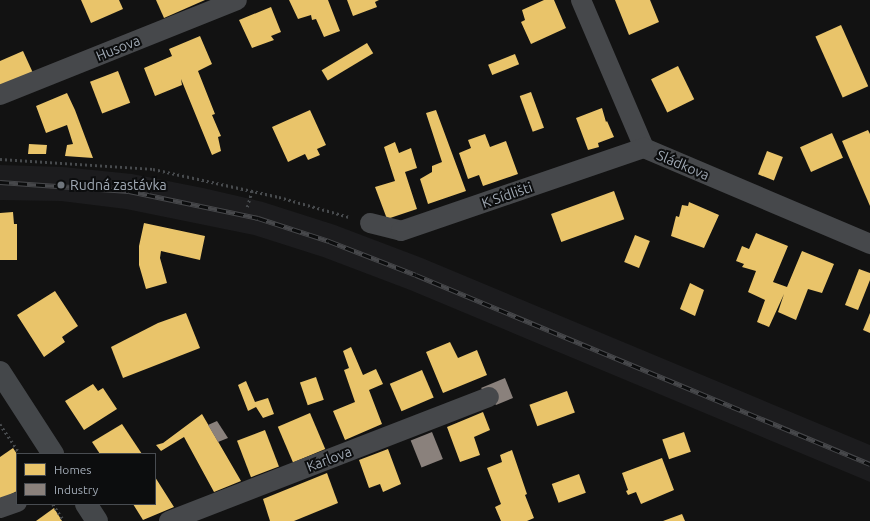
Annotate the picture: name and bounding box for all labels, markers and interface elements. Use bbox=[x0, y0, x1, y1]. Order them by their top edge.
street label: Husova bbox=[94, 32, 142, 64]
street label: Sládkova bbox=[654, 146, 712, 184]
place label: Rudná zastávka bbox=[70, 177, 167, 193]
street label: K Sídlišti bbox=[479, 178, 535, 212]
marker: Rudná zastávka bbox=[55, 179, 67, 191]
street label: Karlova bbox=[304, 443, 354, 475]
legend bbox=[16, 453, 156, 505]
text: Homes bbox=[54, 463, 92, 476]
text: Industry bbox=[54, 483, 98, 496]

